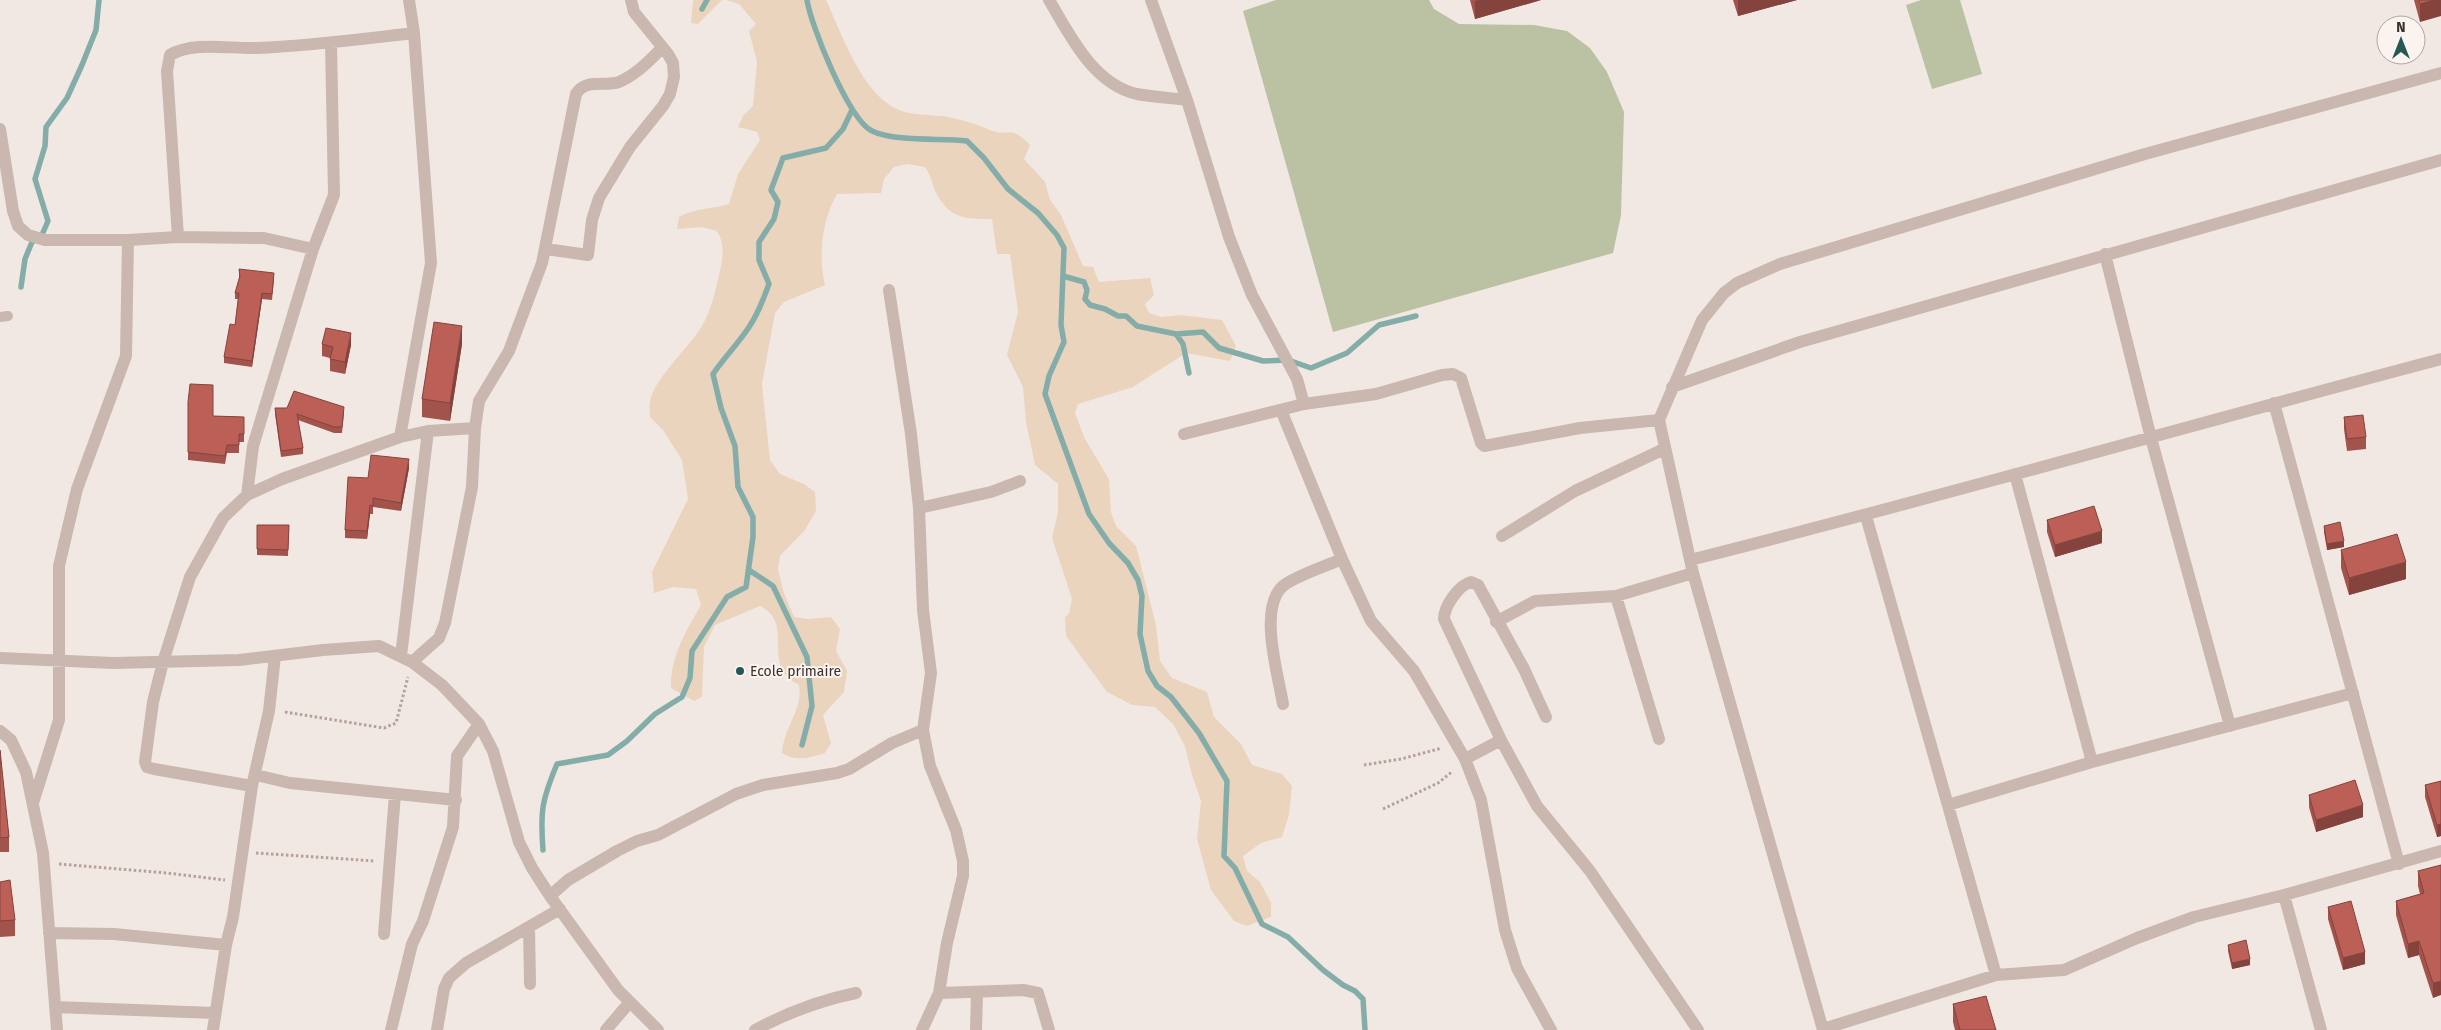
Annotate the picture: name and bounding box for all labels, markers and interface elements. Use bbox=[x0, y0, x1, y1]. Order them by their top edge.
north arrow bbox=[2376, 15, 2426, 65]
text: N bbox=[2396, 19, 2406, 36]
place label: Ecole primaire bbox=[750, 663, 841, 680]
marker: Ecole primaire bbox=[734, 665, 746, 677]

